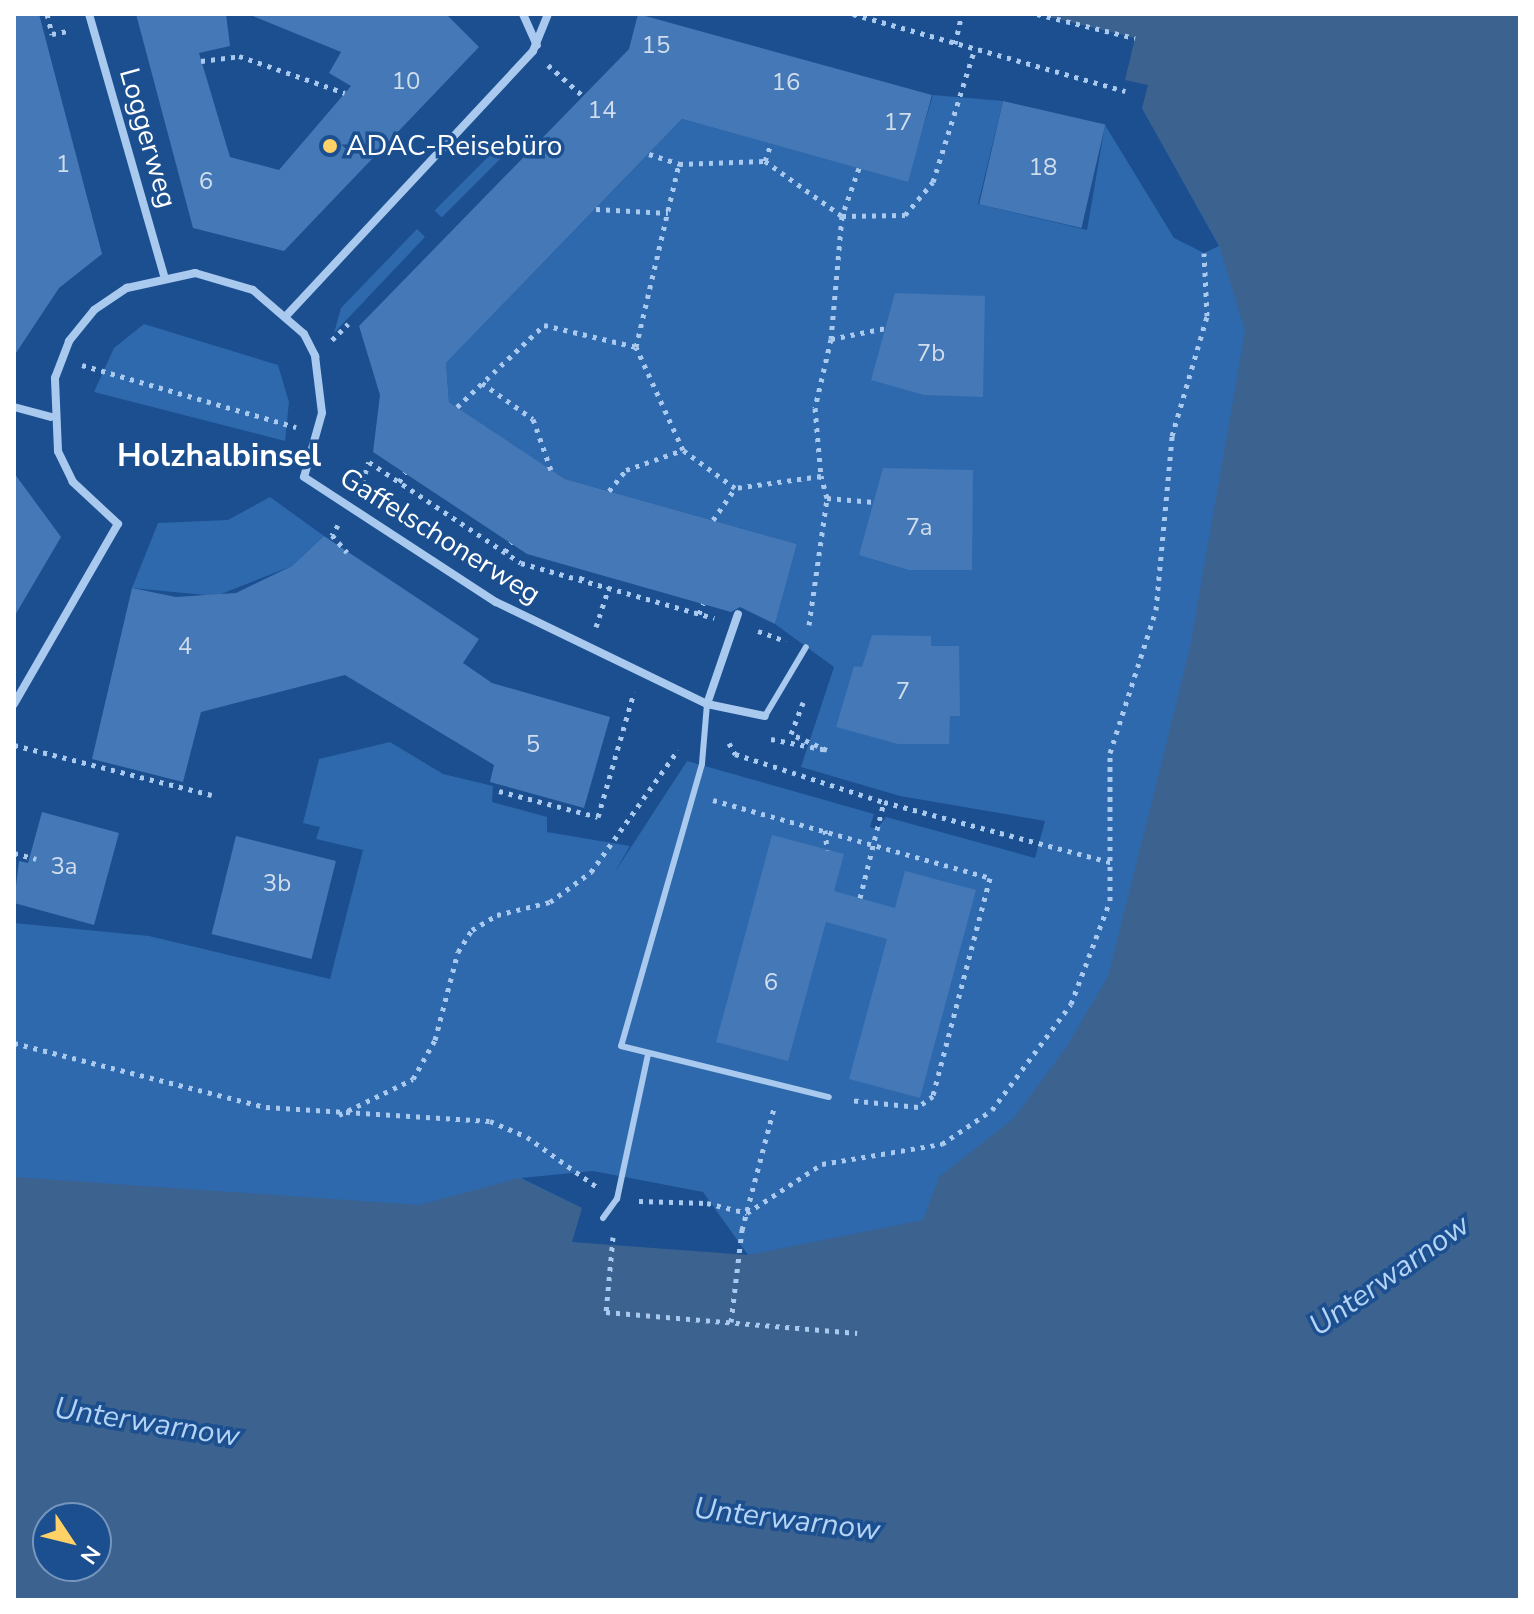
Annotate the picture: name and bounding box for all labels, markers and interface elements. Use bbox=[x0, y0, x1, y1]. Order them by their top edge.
house number: 15 bbox=[642, 32, 670, 60]
street label: Loggerweg bbox=[112, 64, 184, 212]
house number: 10 bbox=[392, 68, 420, 96]
house number: 16 bbox=[772, 69, 800, 97]
house number: 14 bbox=[588, 97, 616, 125]
house number: 17 bbox=[884, 109, 912, 137]
place label: ADAC-Reisebüro bbox=[346, 129, 562, 163]
marker: ADAC-Reisebüro bbox=[321, 137, 339, 155]
house number: 1 bbox=[56, 151, 70, 179]
house number: 18 bbox=[1029, 154, 1057, 182]
house number: 6 bbox=[199, 168, 213, 196]
house number: 7b bbox=[917, 340, 945, 368]
district label: Holzhalbinsel bbox=[117, 437, 321, 475]
street label: Gaffelschonerweg bbox=[333, 461, 547, 611]
house number: 7a bbox=[905, 514, 933, 542]
house number: 4 bbox=[178, 633, 192, 661]
house number: 7 bbox=[896, 678, 910, 706]
house number: 5 bbox=[526, 731, 540, 759]
house number: 3a bbox=[50, 853, 78, 881]
house number: 3b bbox=[263, 870, 291, 898]
house number: 6 bbox=[764, 969, 778, 997]
water label: Unterwarnow bbox=[1303, 1208, 1477, 1344]
water label: Unterwarnow bbox=[52, 1391, 242, 1455]
water label: Unterwarnow bbox=[692, 1491, 882, 1549]
north arrow bbox=[32, 1502, 112, 1582]
text: N bbox=[73, 1539, 107, 1570]

